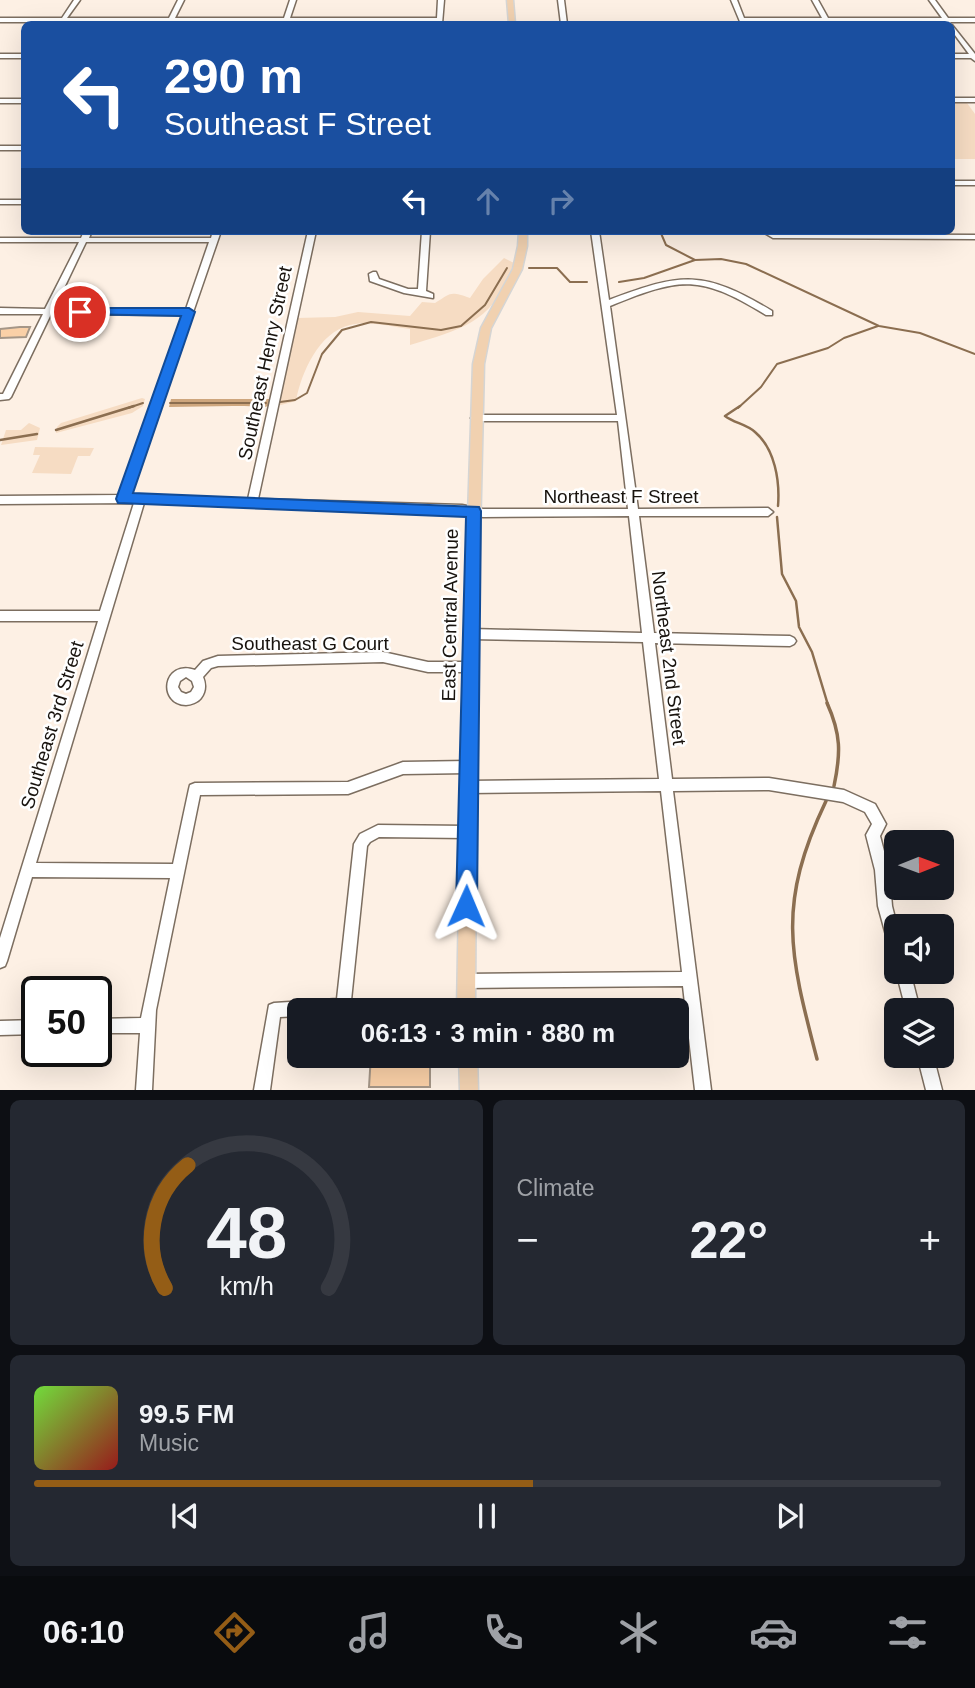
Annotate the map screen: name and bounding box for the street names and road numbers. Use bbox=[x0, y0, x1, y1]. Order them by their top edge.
street label: Southeast Henry Street bbox=[234, 264, 296, 462]
street label: Northeast F Street bbox=[543, 486, 699, 507]
street label: East Central Avenue bbox=[438, 528, 462, 702]
street label: Northeast 2nd Street bbox=[648, 570, 690, 747]
street label: Southeast G Court bbox=[231, 633, 389, 654]
street label: Southeast 3rd Street bbox=[16, 638, 88, 811]

